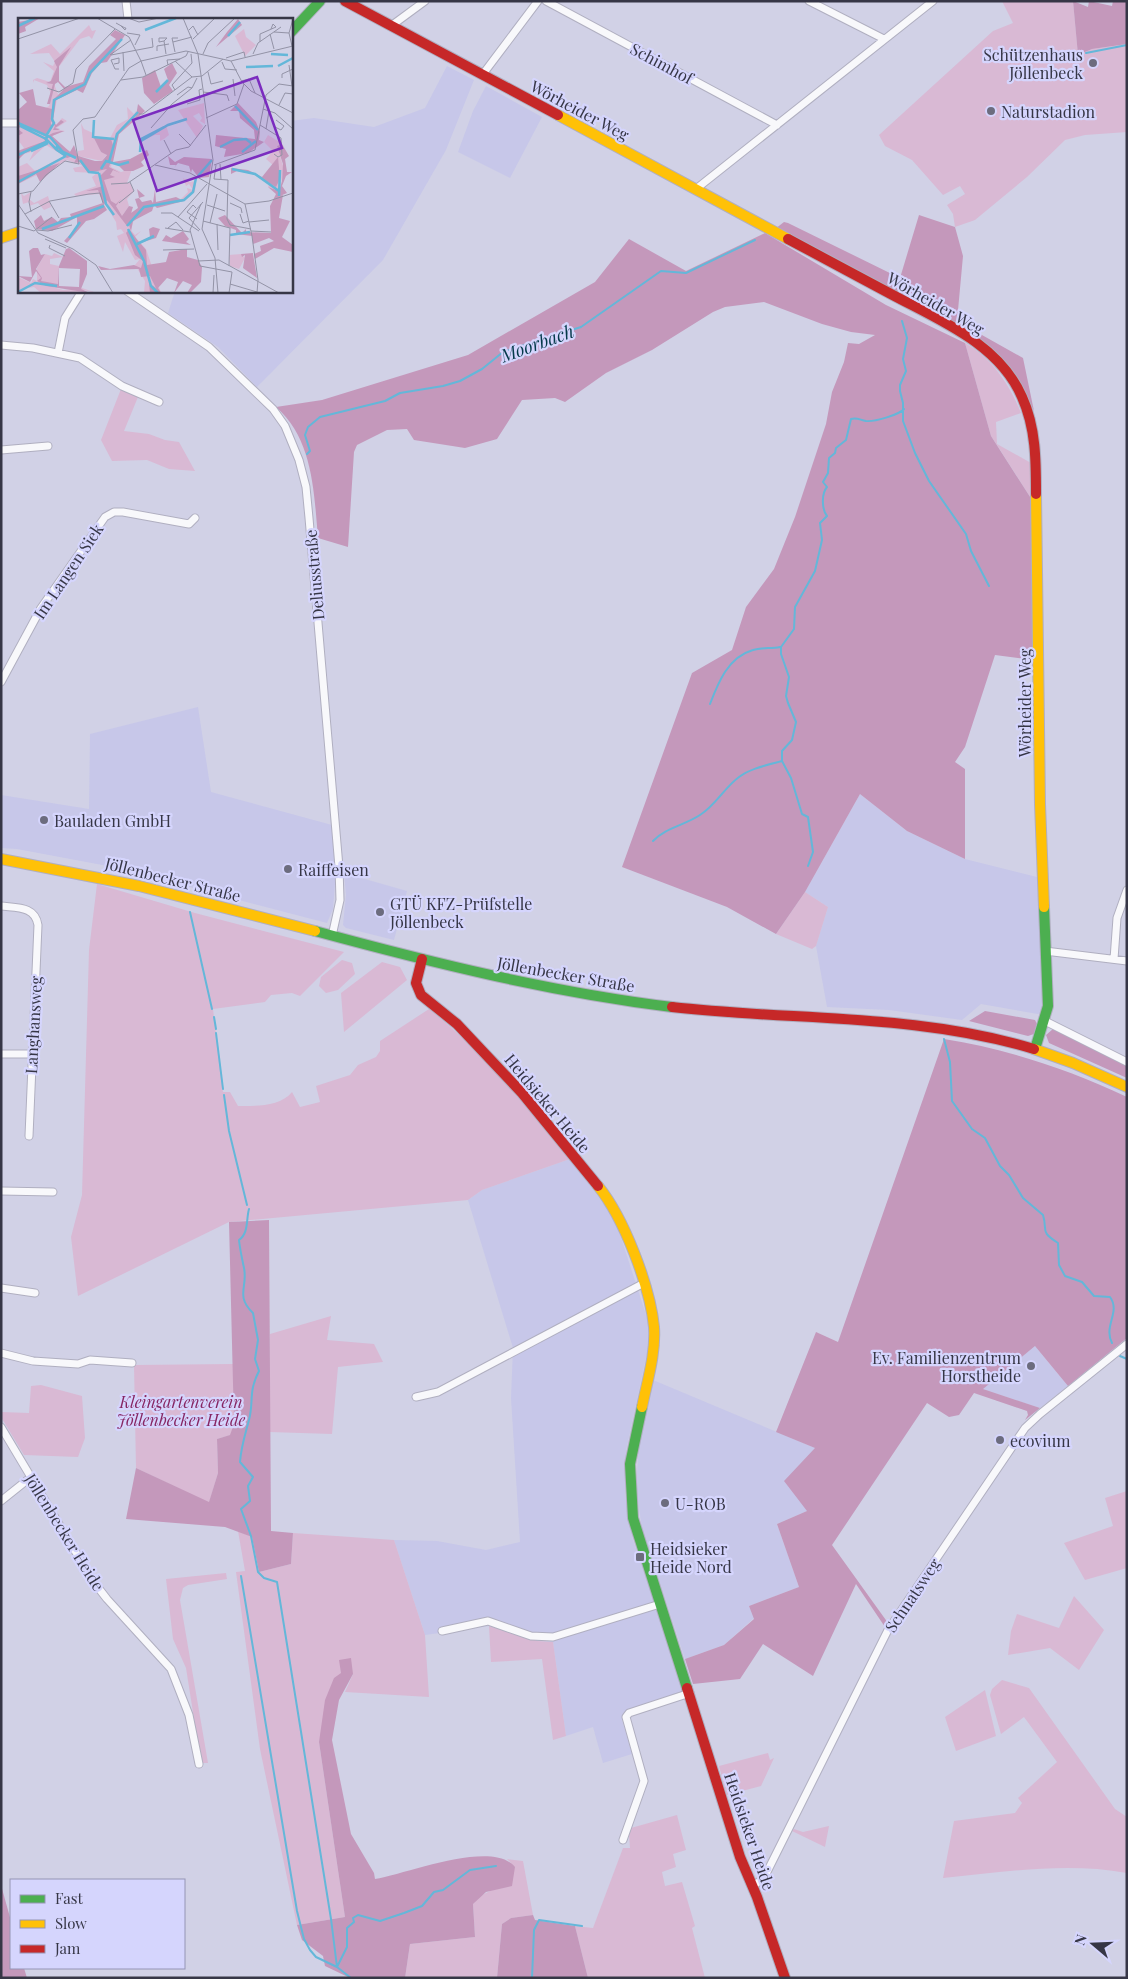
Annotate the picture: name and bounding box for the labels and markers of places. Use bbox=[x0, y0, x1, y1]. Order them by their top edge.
place label: Schützenhaus Jöllenbeck bbox=[983, 44, 1083, 83]
marker: Schützenhaus Jöllenbeck bbox=[1087, 57, 1099, 69]
place label: Naturstadion bbox=[1001, 101, 1096, 122]
marker: Naturstadion bbox=[985, 105, 997, 117]
place label: Bauladen GmbH bbox=[54, 810, 171, 831]
marker: Bauladen GmbH bbox=[38, 814, 50, 826]
place label: Raiffeisen bbox=[298, 859, 369, 880]
marker: Raiffeisen bbox=[282, 863, 294, 875]
place label: GTÜ KFZ-Prüfstelle Jöllenbeck bbox=[389, 893, 532, 932]
marker: GTÜ KFZ-Prüfstelle Jöllenbeck bbox=[374, 906, 386, 918]
place label: Ev. Familienzentrum Horstheide bbox=[872, 1347, 1021, 1386]
marker: Ev. Familienzentrum Horstheide bbox=[1025, 1360, 1037, 1372]
place label: ecovium bbox=[1010, 1430, 1071, 1451]
marker: ecovium bbox=[994, 1434, 1006, 1446]
place label: U-ROB bbox=[675, 1493, 726, 1514]
marker: U-ROB bbox=[659, 1497, 671, 1509]
place label: Heidsieker Heide Nord bbox=[650, 1538, 732, 1577]
marker: Heidsieker Heide Nord bbox=[634, 1551, 646, 1563]

